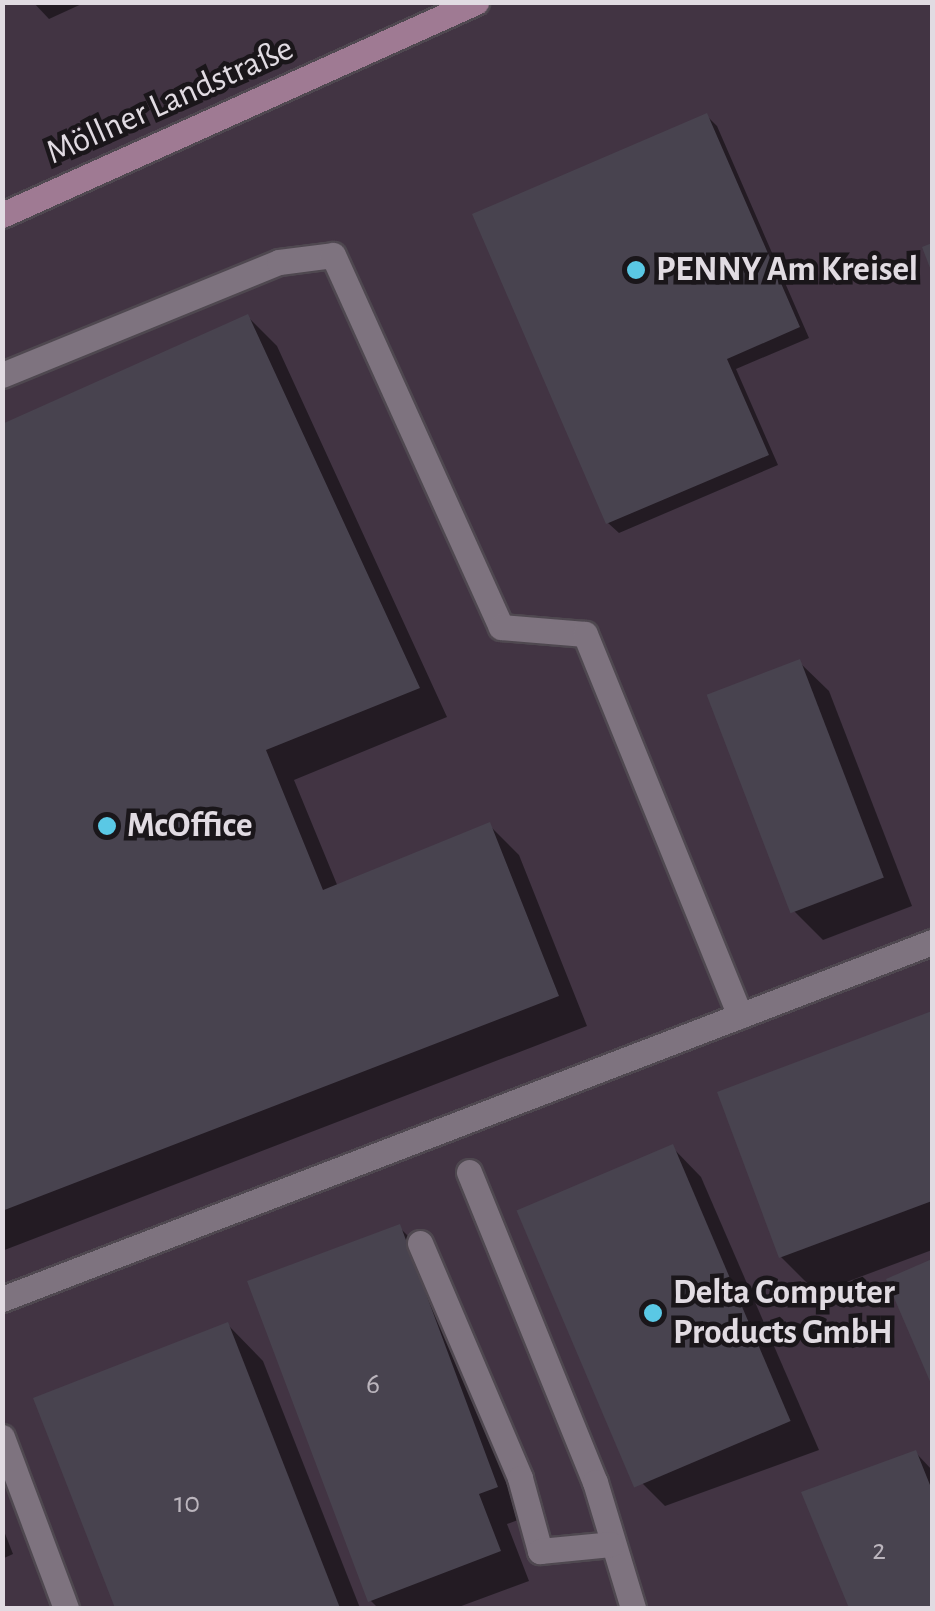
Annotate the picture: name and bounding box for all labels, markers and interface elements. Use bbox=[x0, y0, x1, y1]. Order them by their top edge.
street label: Möllner Landstraße bbox=[40, 28, 300, 174]
place label: PENNY Am Kreisel bbox=[656, 249, 918, 291]
marker: PENNY Am Kreisel bbox=[625, 259, 647, 281]
place label: McOffice bbox=[127, 805, 253, 847]
marker: McOffice bbox=[96, 815, 118, 837]
place label: Delta Computer Products GmbH bbox=[673, 1272, 895, 1354]
marker: Delta Computer Products GmbH bbox=[642, 1302, 664, 1324]
house number: 6 bbox=[366, 1366, 380, 1402]
house number: 10 bbox=[174, 1485, 200, 1521]
house number: 2 bbox=[872, 1532, 886, 1568]

